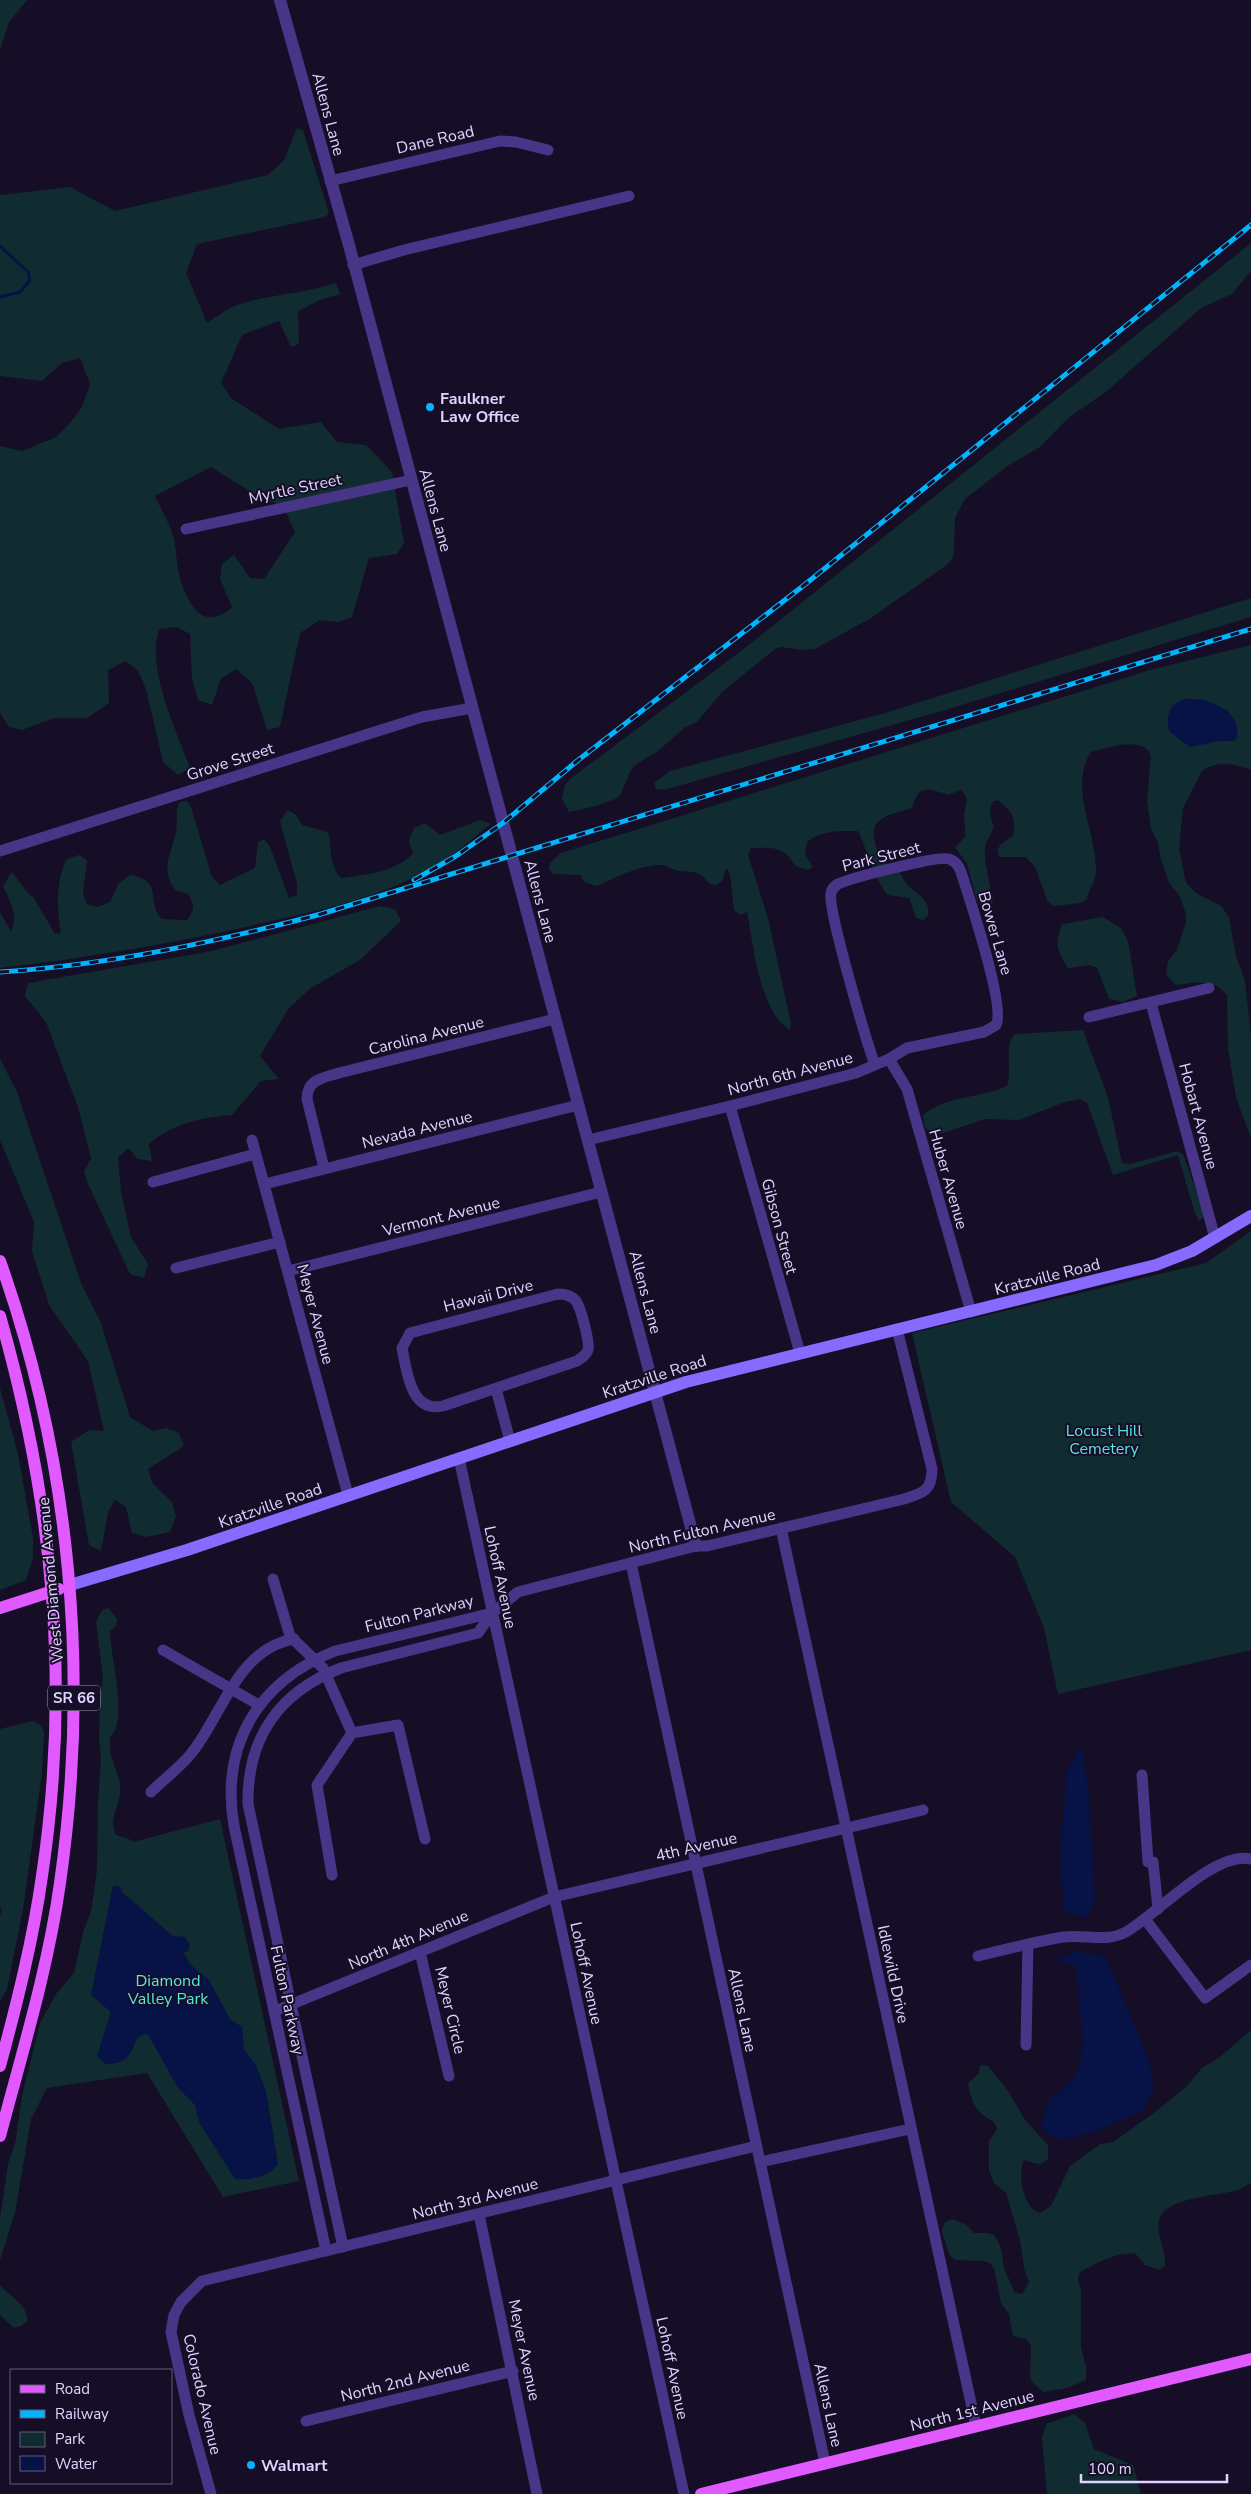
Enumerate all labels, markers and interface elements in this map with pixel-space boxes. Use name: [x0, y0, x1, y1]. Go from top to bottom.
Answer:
street label: Allens Lane: [306, 70, 350, 158]
street label: Dane Road: [394, 120, 476, 160]
place label: Faulkner Law Office: [440, 388, 520, 428]
marker: Faulkner Law Office: [424, 401, 436, 413]
street label: Allens Lane: [413, 466, 457, 554]
street label: Myrtle Street: [247, 468, 344, 510]
street label: Grove Street: [184, 737, 277, 786]
street label: Park Street: [840, 837, 923, 877]
street label: Allens Lane: [518, 857, 562, 945]
street label: Bower Lane: [973, 889, 1017, 978]
street label: Carolina Avenue: [366, 1011, 486, 1061]
street label: North 6th Avenue: [725, 1047, 855, 1101]
street label: Hobart Avenue: [1173, 1061, 1223, 1172]
street label: Nevada Avenue: [360, 1106, 475, 1154]
street label: Huber Avenue: [923, 1127, 973, 1232]
street label: Gibson Street: [756, 1176, 802, 1277]
street label: Vermont Avenue: [379, 1192, 502, 1242]
street label: Allens Lane: [623, 1248, 667, 1336]
street label: Kratzville Road: [992, 1253, 1102, 1301]
street label: Meyer Avenue: [291, 1262, 339, 1367]
street label: Hawaii Drive: [441, 1274, 535, 1318]
street label: Kratzville Road: [599, 1350, 709, 1404]
park label: Locust Hill Cemetery: [1066, 1420, 1143, 1460]
street label: Kratzville Road: [216, 1478, 325, 1534]
street label: West Diamond Avenue: [33, 1496, 69, 1664]
street label: North Fulton Avenue: [627, 1503, 778, 1559]
street label: Lohoff Avenue: [478, 1524, 522, 1631]
street label: Fulton Parkway: [363, 1590, 477, 1638]
road number: SR 66: [48, 1686, 100, 1710]
street label: 4th Avenue: [653, 1827, 739, 1867]
street label: North 4th Avenue: [345, 1905, 472, 1975]
street label: Lohoff Avenue: [564, 1920, 608, 2027]
street label: Idlewild Drive: [872, 1923, 914, 2025]
street label: Fulton Parkway: [265, 1943, 310, 2058]
street label: Meyer Circle: [429, 1964, 471, 2056]
street label: Allens Lane: [722, 1966, 762, 2054]
park label: Diamond Valley Park: [127, 1970, 209, 2010]
street label: North 3rd Avenue: [410, 2173, 540, 2225]
street label: Meyer Avenue: [503, 2298, 545, 2403]
street label: Lohoff Avenue: [650, 2315, 694, 2422]
street label: Colorado Avenue: [177, 2332, 227, 2457]
street label: North 2nd Avenue: [338, 2354, 472, 2408]
street label: Allens Lane: [808, 2361, 848, 2449]
legend: [10, 2369, 172, 2484]
text: Road: [55, 2379, 90, 2399]
street label: North 1st Avenue: [908, 2385, 1037, 2437]
text: Railway: [55, 2404, 109, 2424]
text: Park: [55, 2429, 85, 2449]
scale bar: [1081, 2452, 1227, 2484]
text: Water: [55, 2454, 98, 2474]
place label: Walmart: [261, 2455, 328, 2477]
marker: Walmart: [245, 2459, 257, 2471]
text: 100 m: [1088, 2459, 1132, 2479]

